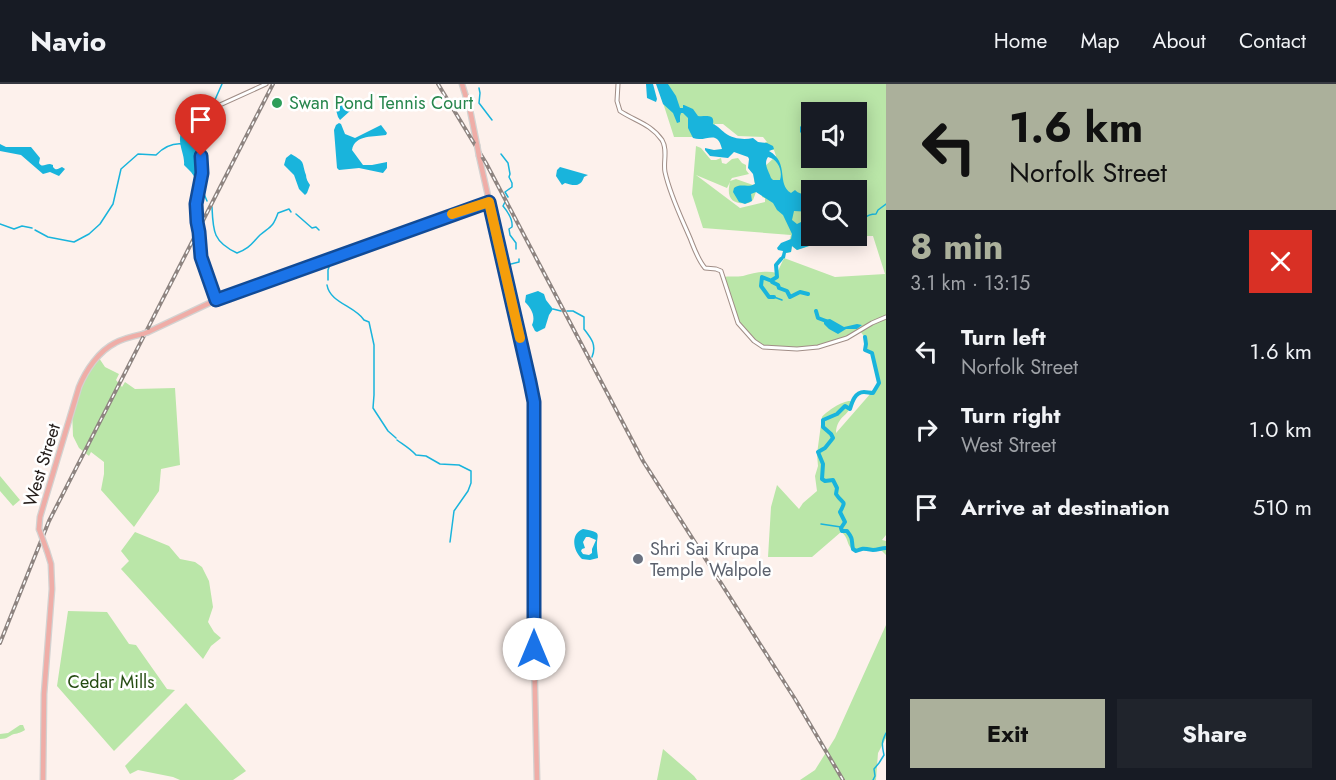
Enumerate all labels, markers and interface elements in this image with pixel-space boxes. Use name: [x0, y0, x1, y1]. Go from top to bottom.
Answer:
text: Navio: [30, 21, 106, 62]
text: Home: [994, 26, 1047, 56]
text: Map: [1080, 26, 1120, 56]
text: About: [1153, 26, 1206, 56]
text: Contact: [1239, 26, 1306, 56]
place label: Swan Pond Tennis Court: [289, 90, 474, 116]
pin: [175, 94, 226, 156]
marker: Swan Pond Tennis Court: [270, 96, 284, 110]
text: 1.6 km: [1009, 97, 1143, 158]
map controls: [801, 102, 867, 246]
button: sound: [801, 102, 867, 168]
icon: arrive: [184, 103, 217, 136]
icon: left: [910, 108, 988, 186]
text: Norfolk Street: [1009, 153, 1167, 192]
button: search: [801, 180, 867, 246]
text: 8 min: [910, 220, 1004, 272]
button: close: [1249, 230, 1312, 293]
text: 3.1 km · 13:15: [910, 269, 1030, 298]
text: Turn left: [961, 321, 1046, 353]
icon: left: [910, 335, 943, 368]
text: 1.6 km: [1249, 335, 1312, 367]
text: Norfolk Street: [961, 353, 1078, 382]
text: Turn right: [961, 399, 1061, 431]
icon: right: [910, 413, 943, 446]
text: 1.0 km: [1249, 413, 1312, 445]
street label: West Street: [17, 420, 67, 510]
text: West Street: [961, 431, 1056, 460]
icon: arrive: [910, 491, 943, 524]
text: Arrive at destination: [961, 491, 1170, 523]
text: 510 m: [1253, 491, 1312, 523]
place label: Shri Sai Krupa Temple Walpole: [650, 536, 771, 583]
marker: Shri Sai Krupa Temple Walpole: [631, 552, 645, 566]
position arrow: [502, 617, 566, 681]
park label: Cedar Mills: [68, 669, 154, 695]
button: Exit: [910, 699, 1105, 768]
button: Share: [1117, 699, 1312, 768]

